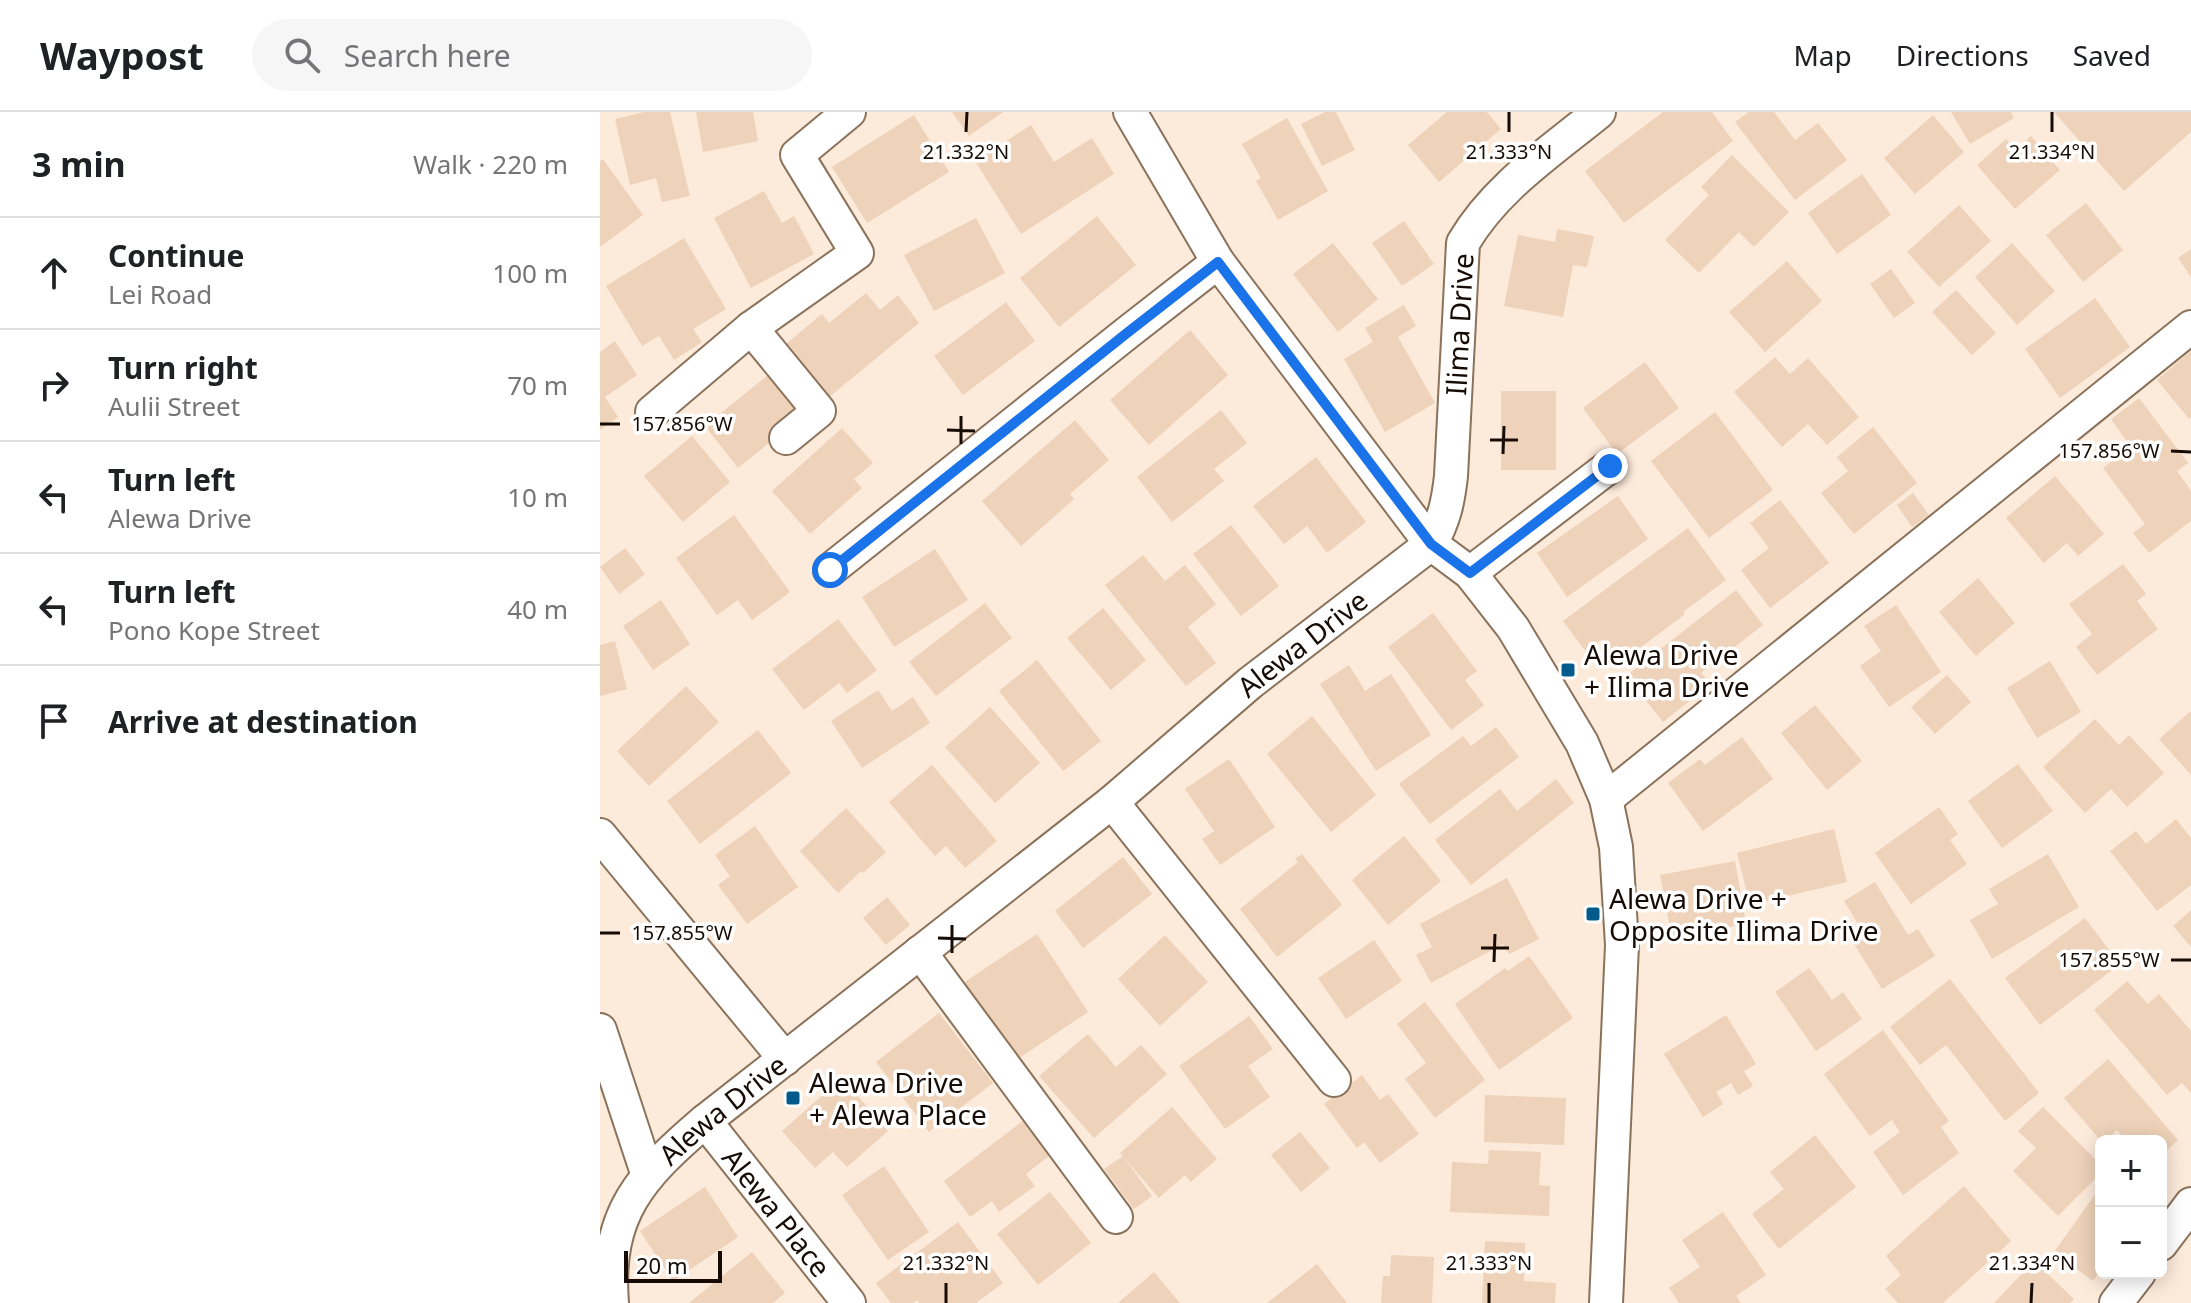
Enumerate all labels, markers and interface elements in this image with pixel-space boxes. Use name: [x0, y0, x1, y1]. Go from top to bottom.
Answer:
search box: [252, 19, 812, 91]
text: Waypost: [40, 29, 204, 81]
icon: search: [280, 33, 324, 77]
text: Search here: [344, 35, 511, 76]
text: Map: [1793, 36, 1852, 74]
text: Directions: [1896, 36, 2029, 74]
text: Saved: [2073, 36, 2151, 74]
text: 21.332°N: [923, 138, 1009, 165]
text: 21.333°N: [1466, 138, 1552, 165]
text: 21.334°N: [2009, 138, 2095, 165]
text: 3 min: [32, 141, 126, 187]
text: Walk · 220 m: [413, 146, 568, 182]
text: Continue: [108, 235, 244, 276]
icon: ahead: [32, 251, 76, 295]
street label: Ilima Drive: [1436, 252, 1481, 396]
text: 100 m: [492, 255, 568, 291]
text: Lei Road: [108, 276, 212, 312]
text: Turn right: [108, 347, 258, 388]
icon: right: [32, 363, 76, 407]
text: 70 m: [507, 367, 568, 403]
text: Aulii Street: [108, 388, 240, 424]
text: 157.856°W: [631, 410, 733, 437]
text: 157.856°W: [2058, 437, 2160, 464]
route end: [1592, 448, 1628, 484]
text: Turn left: [108, 459, 236, 500]
icon: left: [32, 475, 76, 519]
text: 10 m: [507, 479, 568, 515]
text: Alewa Drive: [108, 500, 252, 536]
route start: [812, 552, 848, 588]
text: Turn left: [108, 571, 236, 612]
street label: Alewa Drive: [1229, 581, 1375, 705]
icon: left: [32, 587, 76, 631]
text: 40 m: [507, 591, 568, 627]
text: Pono Kope Street: [108, 612, 320, 648]
place label: Alewa Drive + Ilima Drive: [1584, 635, 1750, 705]
marker: Alewa Drive + Ilima Drive: [1559, 661, 1577, 679]
icon: arrive: [32, 699, 76, 743]
text: Arrive at destination: [108, 701, 418, 742]
place label: Alewa Drive + Opposite Ilima Drive: [1609, 879, 1878, 949]
marker: Alewa Drive + Opposite Ilima Drive: [1584, 905, 1602, 923]
text: 157.855°W: [631, 919, 733, 946]
text: 157.855°W: [2058, 946, 2160, 973]
street label: Alewa Drive: [650, 1045, 794, 1173]
place label: Alewa Drive + Alewa Place: [809, 1063, 987, 1133]
marker: Alewa Drive + Alewa Place: [784, 1089, 802, 1107]
map controls: [2095, 1135, 2167, 1279]
button: +: [2095, 1135, 2167, 1207]
street label: Alewa Place: [714, 1140, 840, 1284]
button: −: [2095, 1207, 2167, 1279]
scale bar: [624, 1247, 722, 1283]
text: 21.332°N: [903, 1249, 989, 1276]
text: 21.333°N: [1446, 1249, 1532, 1276]
text: 21.334°N: [1989, 1249, 2075, 1276]
text: 20 m: [636, 1250, 687, 1280]

